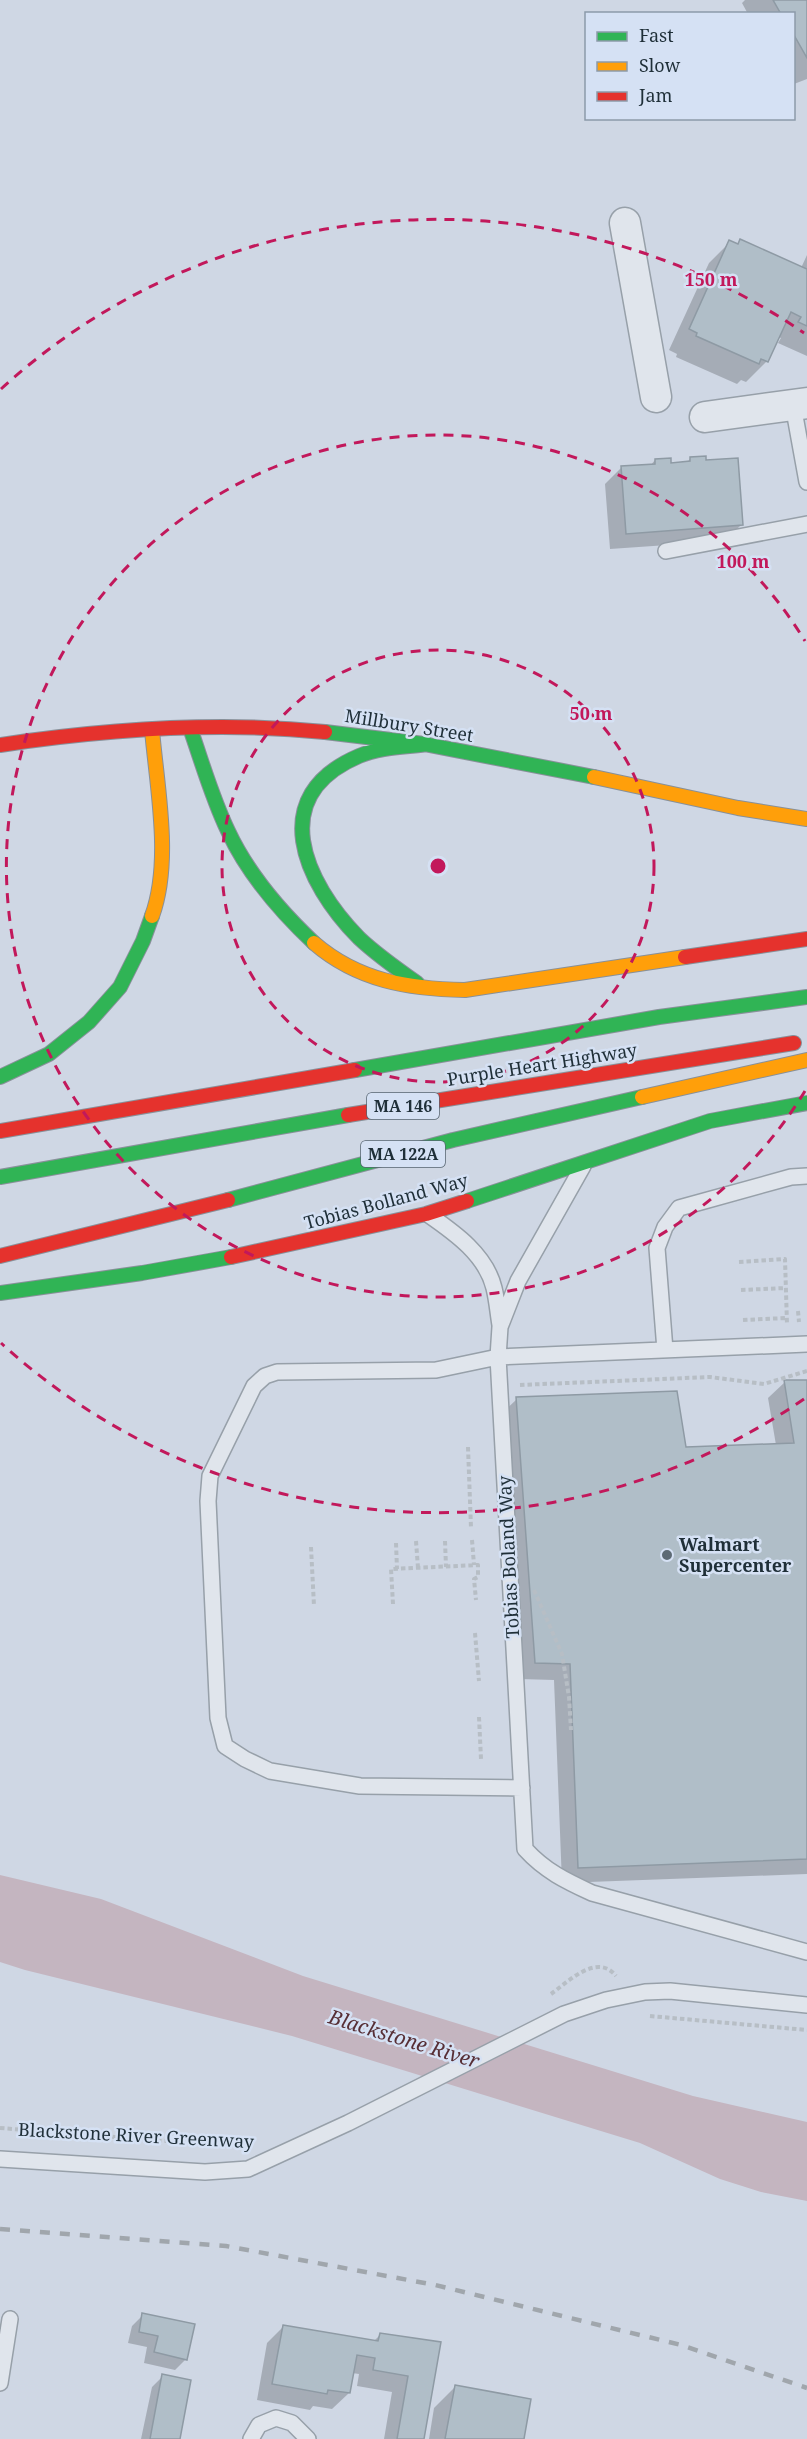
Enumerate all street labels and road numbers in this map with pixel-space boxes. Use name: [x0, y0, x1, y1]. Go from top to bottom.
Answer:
street label: Millbury Street: [343, 703, 475, 747]
street label: Purple Heart Highway: [445, 1037, 639, 1091]
road number: MA 146: [367, 1093, 439, 1119]
road number: MA 122A: [361, 1141, 445, 1167]
street label: Tobias Bolland Way: [301, 1167, 471, 1234]
street label: Tobias Boland Way: [492, 1474, 524, 1639]
street label: Blackstone River Greenway: [18, 2117, 255, 2153]

